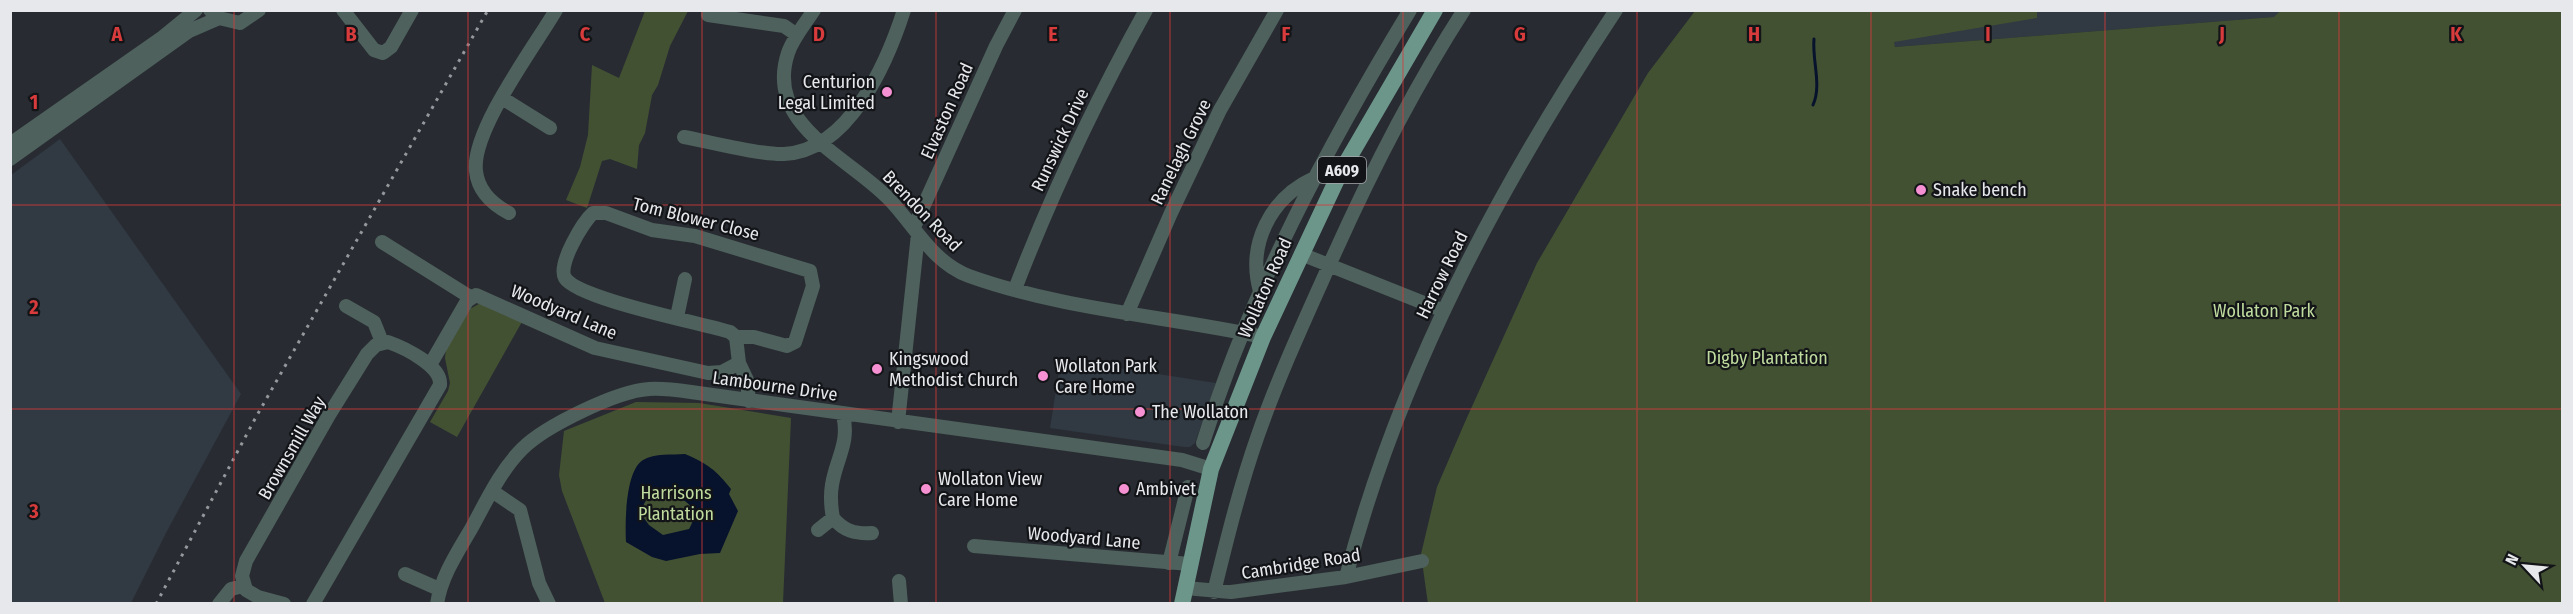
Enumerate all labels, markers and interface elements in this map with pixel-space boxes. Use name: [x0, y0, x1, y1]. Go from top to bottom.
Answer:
text: A: [111, 22, 124, 46]
text: B: [345, 22, 357, 46]
text: C: [580, 22, 591, 46]
text: D: [813, 22, 825, 46]
text: E: [1048, 22, 1058, 46]
text: F: [1282, 22, 1291, 46]
text: G: [1514, 22, 1526, 46]
text: H: [1748, 22, 1760, 46]
text: I: [1985, 22, 1991, 46]
text: J: [2218, 22, 2225, 46]
text: K: [2450, 22, 2462, 46]
street label: Elvaston Road: [916, 59, 978, 163]
place label: Centurion Legal Limited: [778, 71, 875, 114]
marker: Centurion Legal Limited: [880, 85, 894, 99]
street label: Runswick Drive: [1027, 85, 1093, 195]
text: 1: [30, 90, 38, 114]
street label: Ranelagh Grove: [1146, 96, 1216, 208]
road number: A609: [1318, 157, 1366, 183]
street label: Brendon Road: [878, 166, 966, 256]
place label: Snake bench: [1933, 179, 2027, 201]
marker: Snake bench: [1914, 183, 1928, 197]
street label: Tom Blower Close: [630, 193, 762, 245]
street label: Harrow Road: [1411, 228, 1473, 322]
street label: Wollaton Road: [1233, 235, 1297, 341]
street label: Woodyard Lane: [508, 280, 620, 344]
text: 2: [28, 295, 39, 319]
park label: Wollaton Park: [2213, 300, 2315, 322]
park label: Digby Plantation: [1706, 347, 1828, 369]
place label: Kingswood Methodist Church: [889, 348, 1018, 391]
place label: Wollaton Park Care Home: [1055, 355, 1157, 398]
marker: Kingswood Methodist Church: [870, 362, 884, 376]
street label: Lambourne Drive: [711, 366, 839, 406]
marker: Wollaton Park Care Home: [1036, 369, 1050, 383]
street label: Brownsmill Way: [254, 392, 330, 504]
place label: The Wollaton: [1152, 401, 1249, 423]
marker: The Wollaton: [1133, 405, 1147, 419]
place label: Wollaton View Care Home: [938, 468, 1042, 511]
place label: Ambivet: [1136, 478, 1196, 500]
park label: Harrisons Plantation: [638, 482, 714, 525]
marker: Wollaton View Care Home: [919, 482, 933, 496]
marker: Ambivet: [1117, 482, 1131, 496]
text: 3: [28, 499, 39, 523]
street label: Woodyard Lane: [1027, 522, 1141, 554]
north arrow: [2495, 536, 2555, 596]
street label: Cambridge Road: [1240, 544, 1362, 584]
text: N: [2501, 551, 2523, 568]

